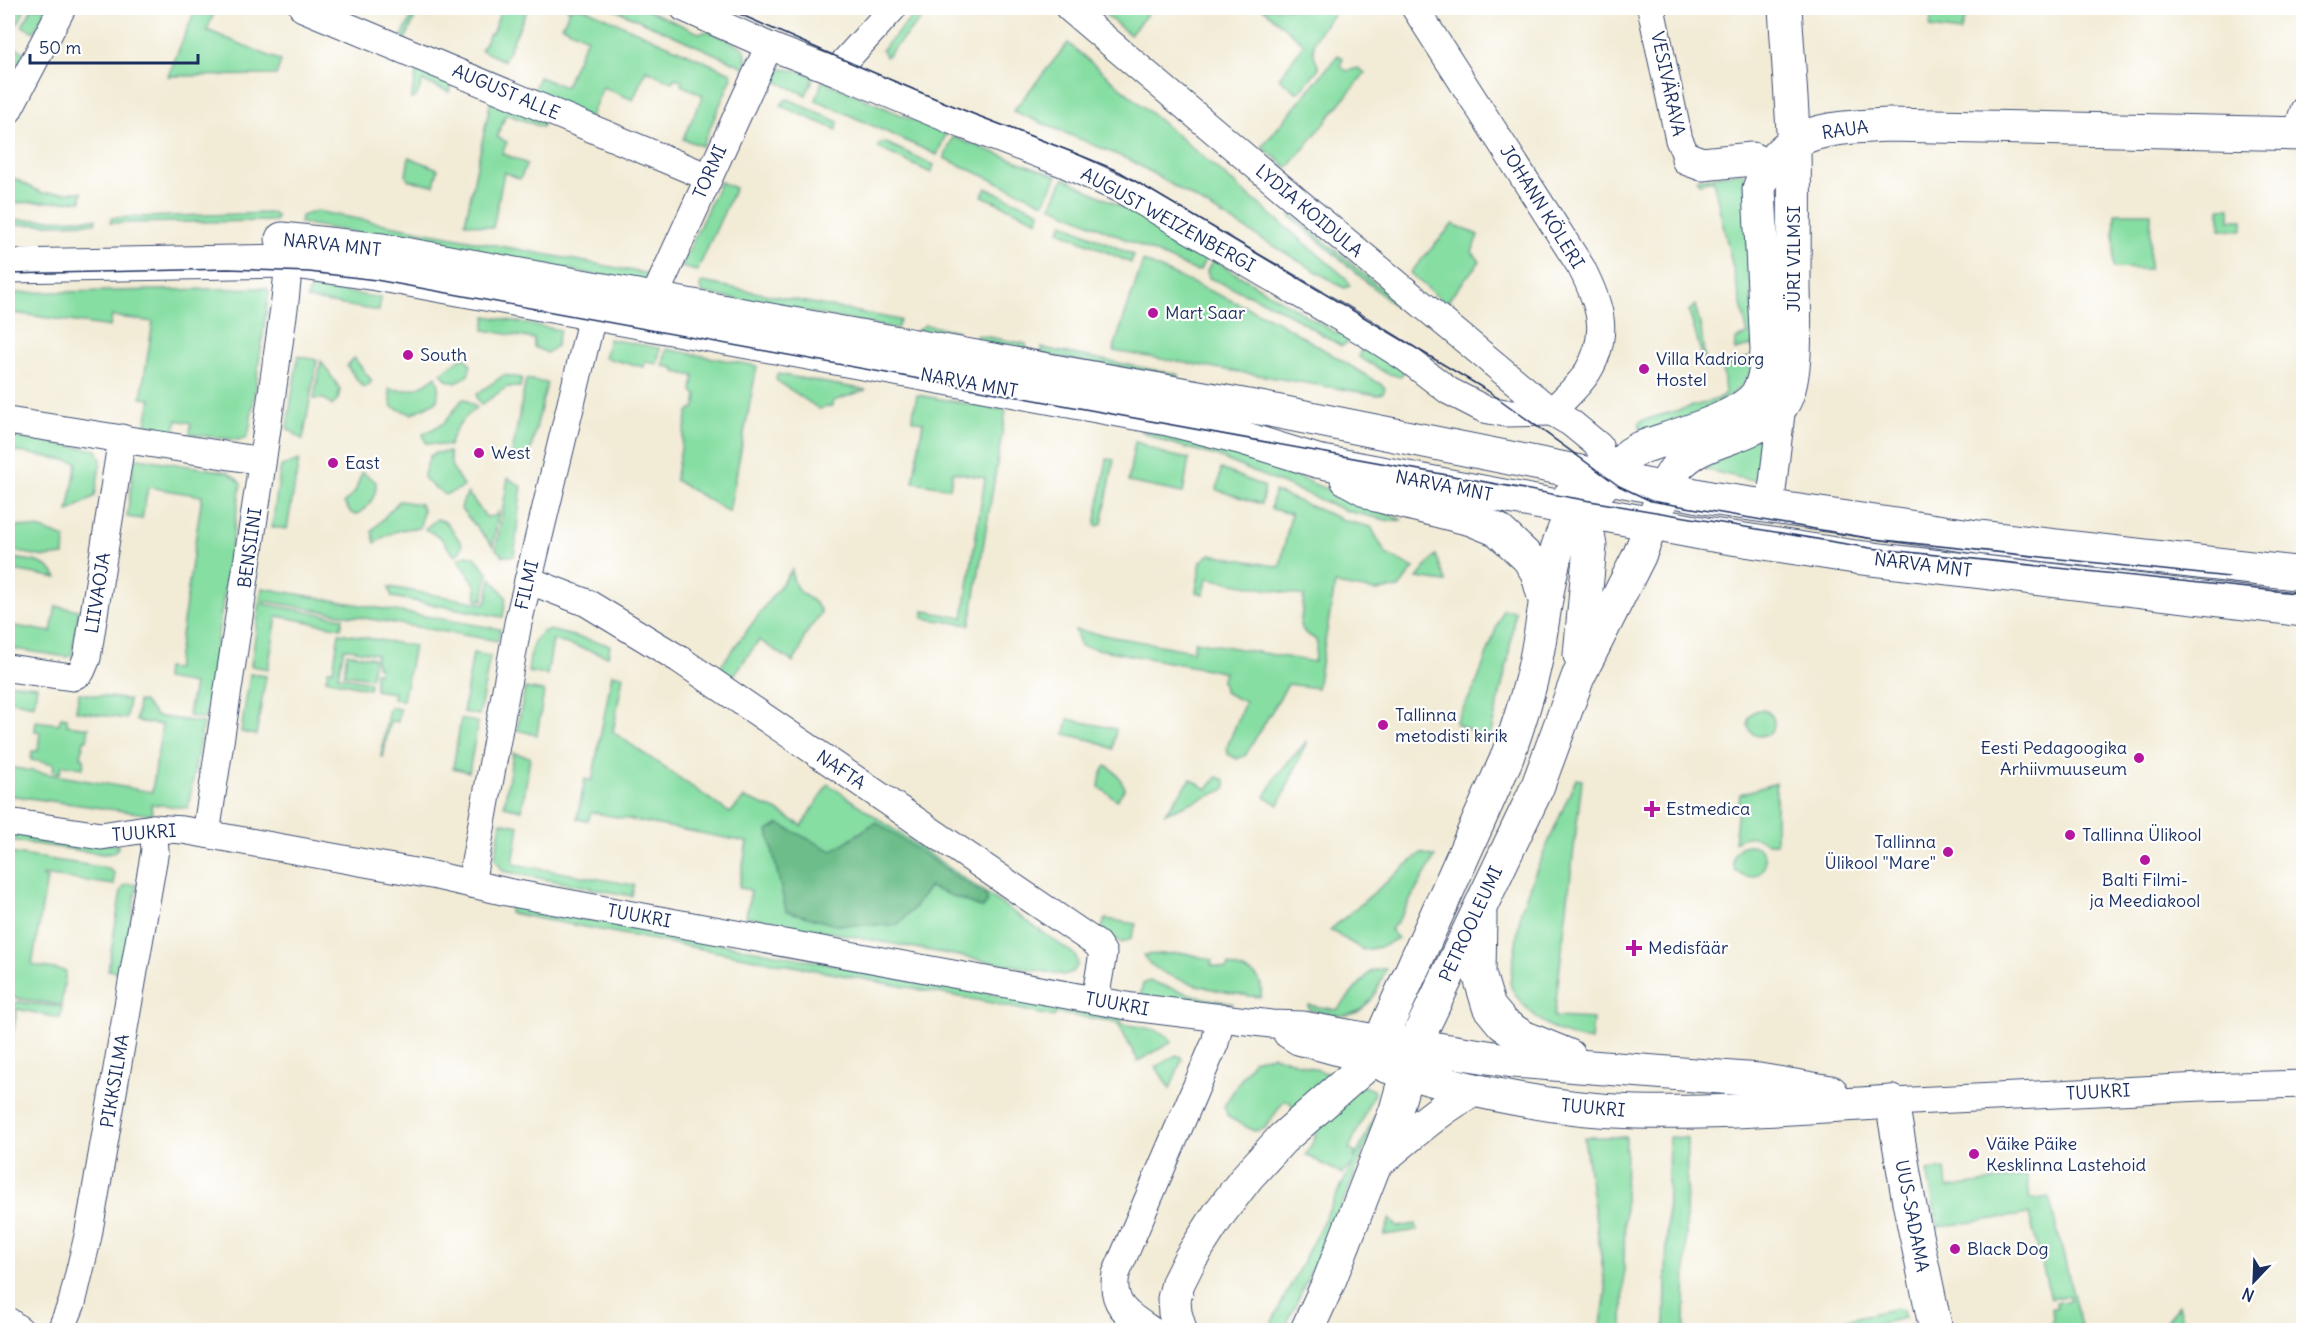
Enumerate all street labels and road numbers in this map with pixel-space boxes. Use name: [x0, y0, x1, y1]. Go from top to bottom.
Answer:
street label: VESIVÄRAVA: [1646, 29, 1691, 138]
street label: AUGUST ALLE: [449, 59, 563, 125]
street label: RAUA: [1820, 115, 1870, 144]
street label: TORMI: [687, 141, 732, 202]
street label: JOHANN KÖLERI: [1495, 141, 1590, 273]
street label: LYDIA KOIDULA: [1251, 159, 1368, 262]
street label: AUGUST WEIZENBERGI: [1077, 162, 1259, 277]
street label: JÜRI VILMSI: [1782, 206, 1805, 312]
street label: NARVA MNT: [282, 228, 382, 261]
street label: NARVA MNT: [919, 363, 1020, 402]
street label: NARVA MNT: [1394, 465, 1495, 506]
street label: BENSIINI: [232, 506, 267, 590]
street label: NARVA MNT: [1873, 547, 1973, 582]
street label: LIIVAOJA: [80, 551, 115, 635]
street label: FILMI: [510, 558, 543, 612]
street label: NAFTA: [812, 745, 870, 794]
street label: TUUKRI: [111, 819, 177, 846]
street label: PETROOLEUMI: [1434, 862, 1507, 985]
street label: TUUKRI: [605, 899, 673, 932]
street label: TUUKRI: [1083, 987, 1151, 1020]
street label: PIKKSILMA: [95, 1032, 134, 1130]
street label: TUUKRI: [2065, 1078, 2131, 1105]
street label: TUUKRI: [1560, 1093, 1626, 1122]
street label: UUS-SADAMA: [1890, 1158, 1935, 1274]

